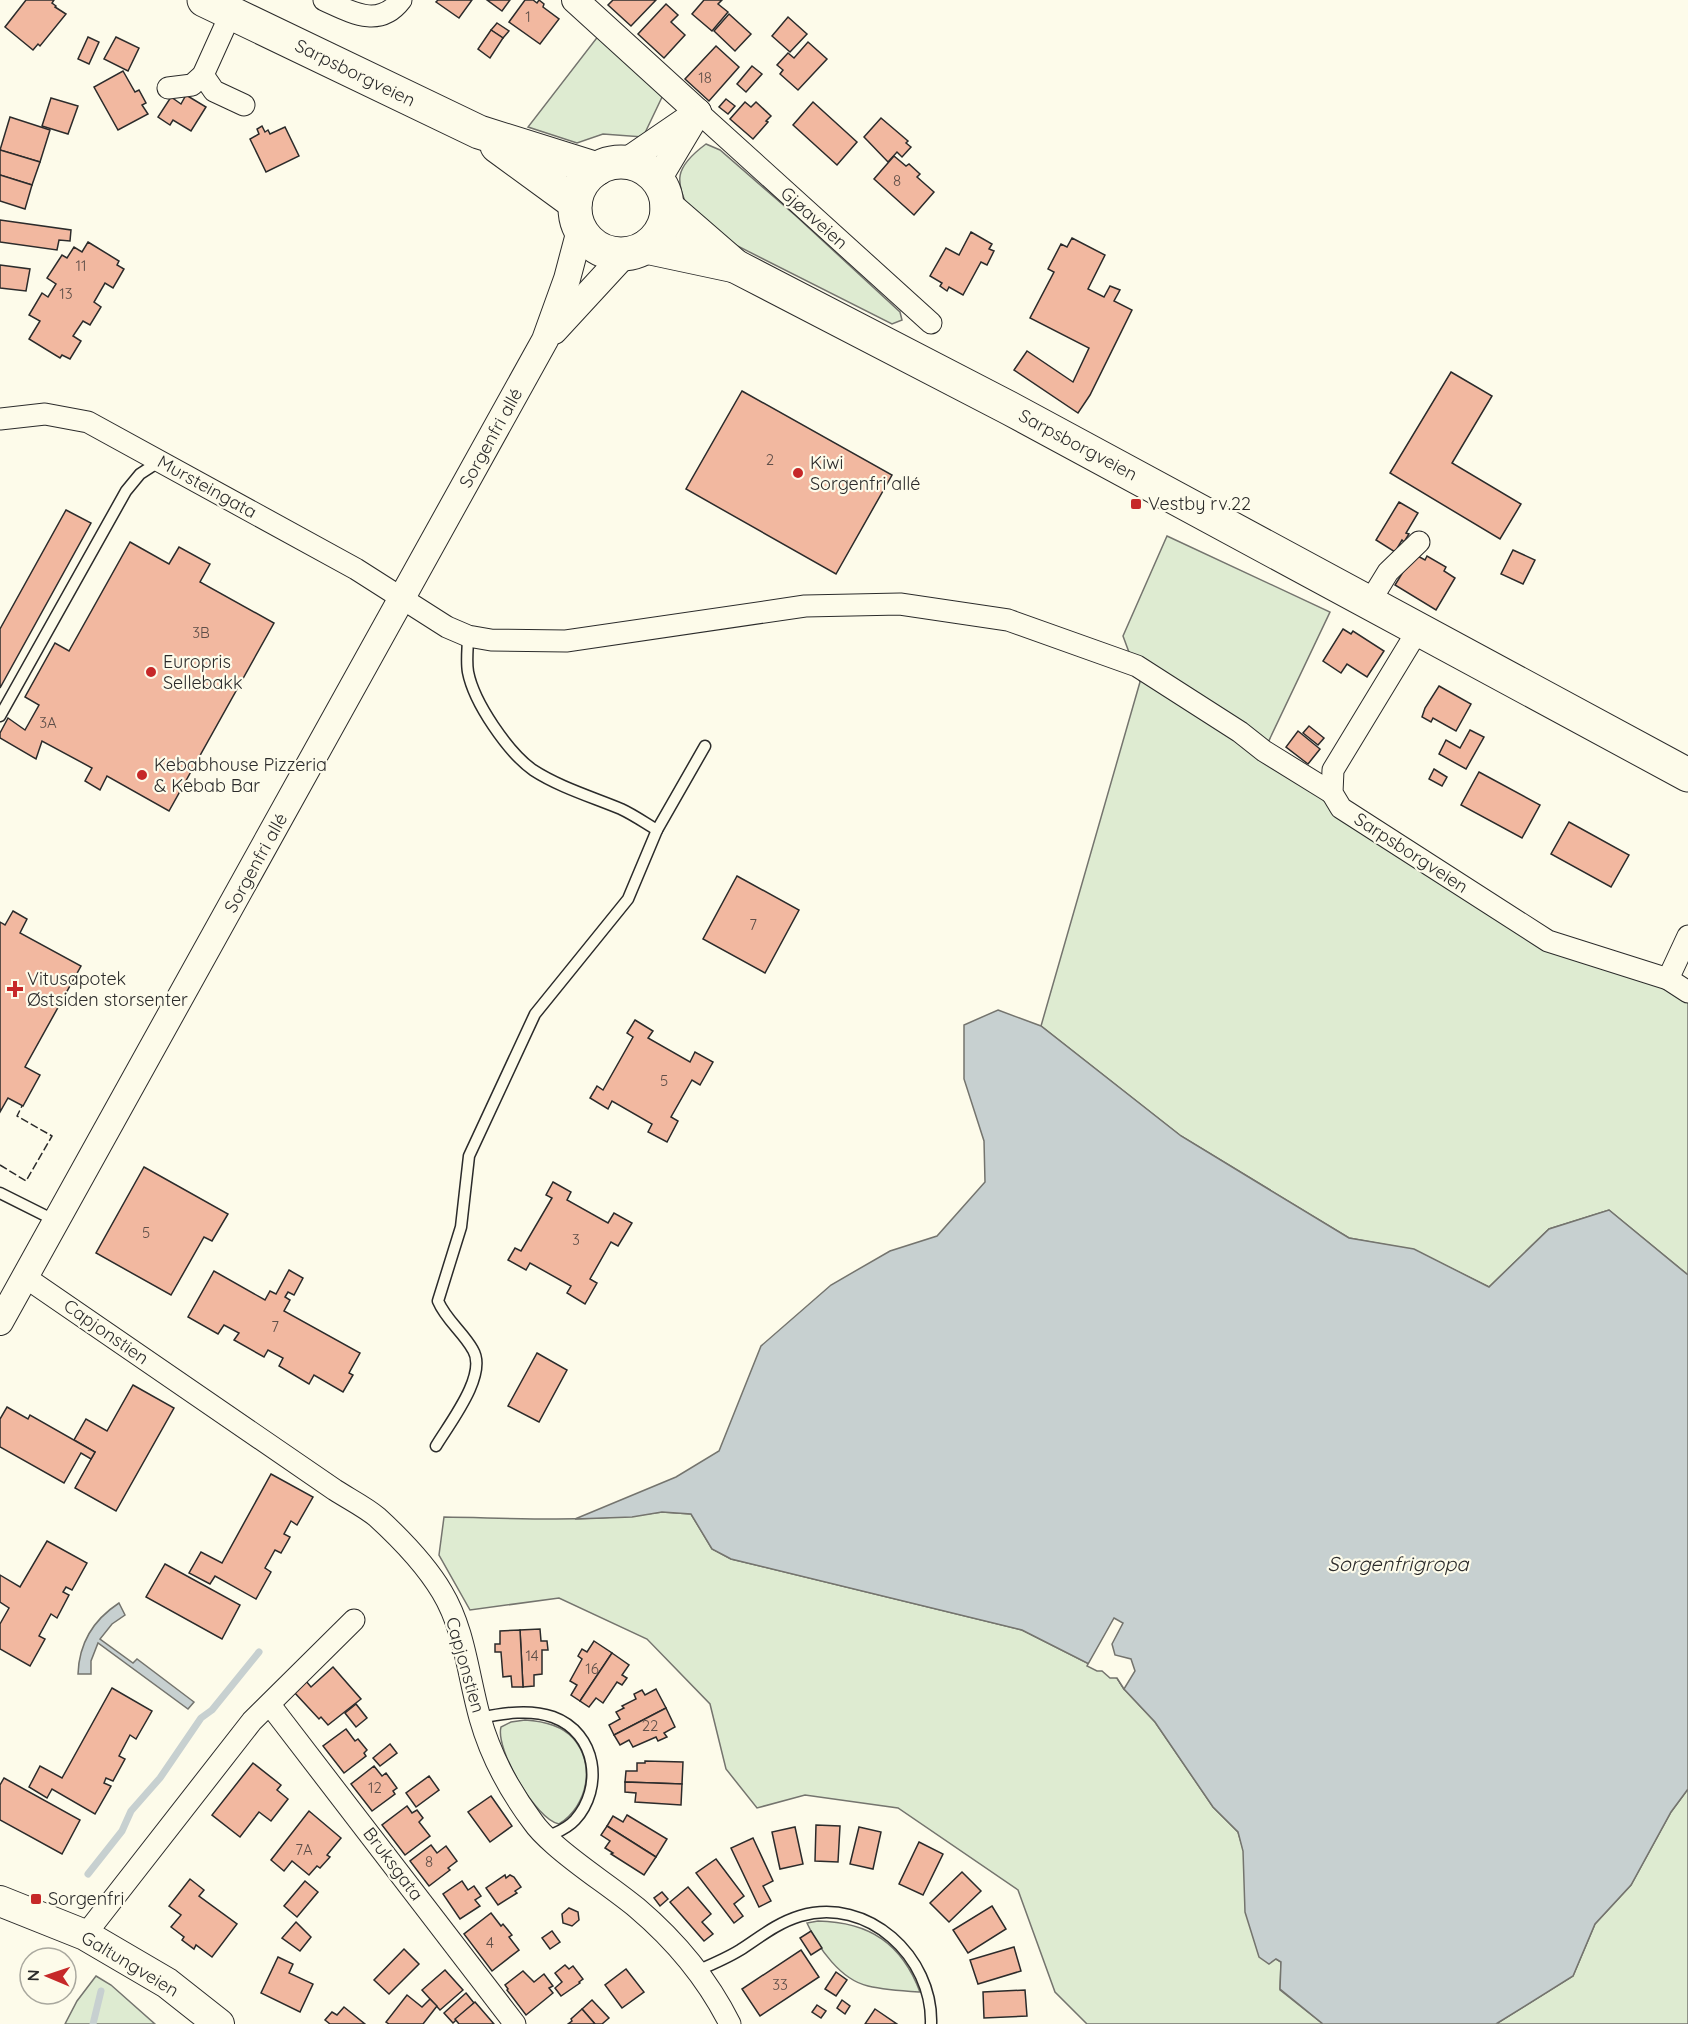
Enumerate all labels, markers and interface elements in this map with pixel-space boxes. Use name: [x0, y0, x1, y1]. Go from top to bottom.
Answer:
house number: 1: [525, 7, 531, 26]
street label: Sarpsborgveien: [291, 33, 419, 112]
house number: 18: [698, 68, 712, 87]
house number: 8: [893, 171, 901, 190]
street label: Gjøaveien: [776, 181, 853, 254]
house number: 11: [75, 256, 87, 275]
house number: 13: [59, 284, 73, 303]
street label: Sorgenfri allé: [454, 384, 527, 492]
street label: Sarpsborgveien: [1015, 404, 1141, 485]
street label: Mursteingata: [154, 450, 261, 523]
house number: 2: [766, 450, 774, 469]
place label: Kiwi Sorgenfri allé: [810, 451, 920, 495]
marker: Kiwi Sorgenfri allé: [791, 466, 805, 480]
place label: Vestby rv.22: [1148, 492, 1251, 515]
marker: Vestby rv.22: [1129, 497, 1143, 511]
house number: 3B: [192, 623, 210, 642]
place label: Europris Sellebakk: [163, 650, 243, 694]
marker: Europris Sellebakk: [144, 665, 158, 679]
house number: 3A: [39, 713, 57, 732]
place label: Kebabhouse Pizzeria & Kebab Bar: [154, 753, 327, 797]
marker: Kebabhouse Pizzeria & Kebab Bar: [135, 768, 149, 782]
street label: Sarpsborgveien: [1350, 807, 1472, 898]
street label: Sorgenfri allé: [219, 809, 292, 917]
house number: 7: [749, 915, 757, 934]
place label: Vitusapotek Østsiden storsenter: [27, 967, 188, 1011]
marker: Vitusapotek Østsiden storsenter: [8, 982, 22, 996]
house number: 5: [660, 1071, 668, 1090]
house number: 5: [142, 1223, 150, 1242]
house number: 3: [572, 1230, 580, 1249]
street label: Capjonstien: [59, 1294, 153, 1369]
house number: 7: [271, 1317, 279, 1336]
water label: Sorgenfrigropa: [1328, 1551, 1470, 1576]
street label: Capjonstien: [441, 1614, 490, 1715]
house number: 14: [525, 1646, 539, 1665]
house number: 16: [585, 1659, 599, 1678]
house number: 22: [642, 1716, 658, 1735]
house number: 12: [368, 1778, 382, 1797]
street label: Bruksgata: [358, 1822, 428, 1905]
house number: 7A: [295, 1840, 313, 1859]
house number: 8: [425, 1852, 433, 1871]
place label: Sorgenfri: [48, 1887, 124, 1910]
marker: Sorgenfri: [29, 1892, 43, 1906]
street label: Galtungveien: [77, 1925, 183, 2002]
house number: 4: [486, 1933, 494, 1952]
north arrow: [18, 1946, 78, 2006]
text: N: [23, 1969, 43, 1982]
house number: 33: [772, 1975, 788, 1994]

